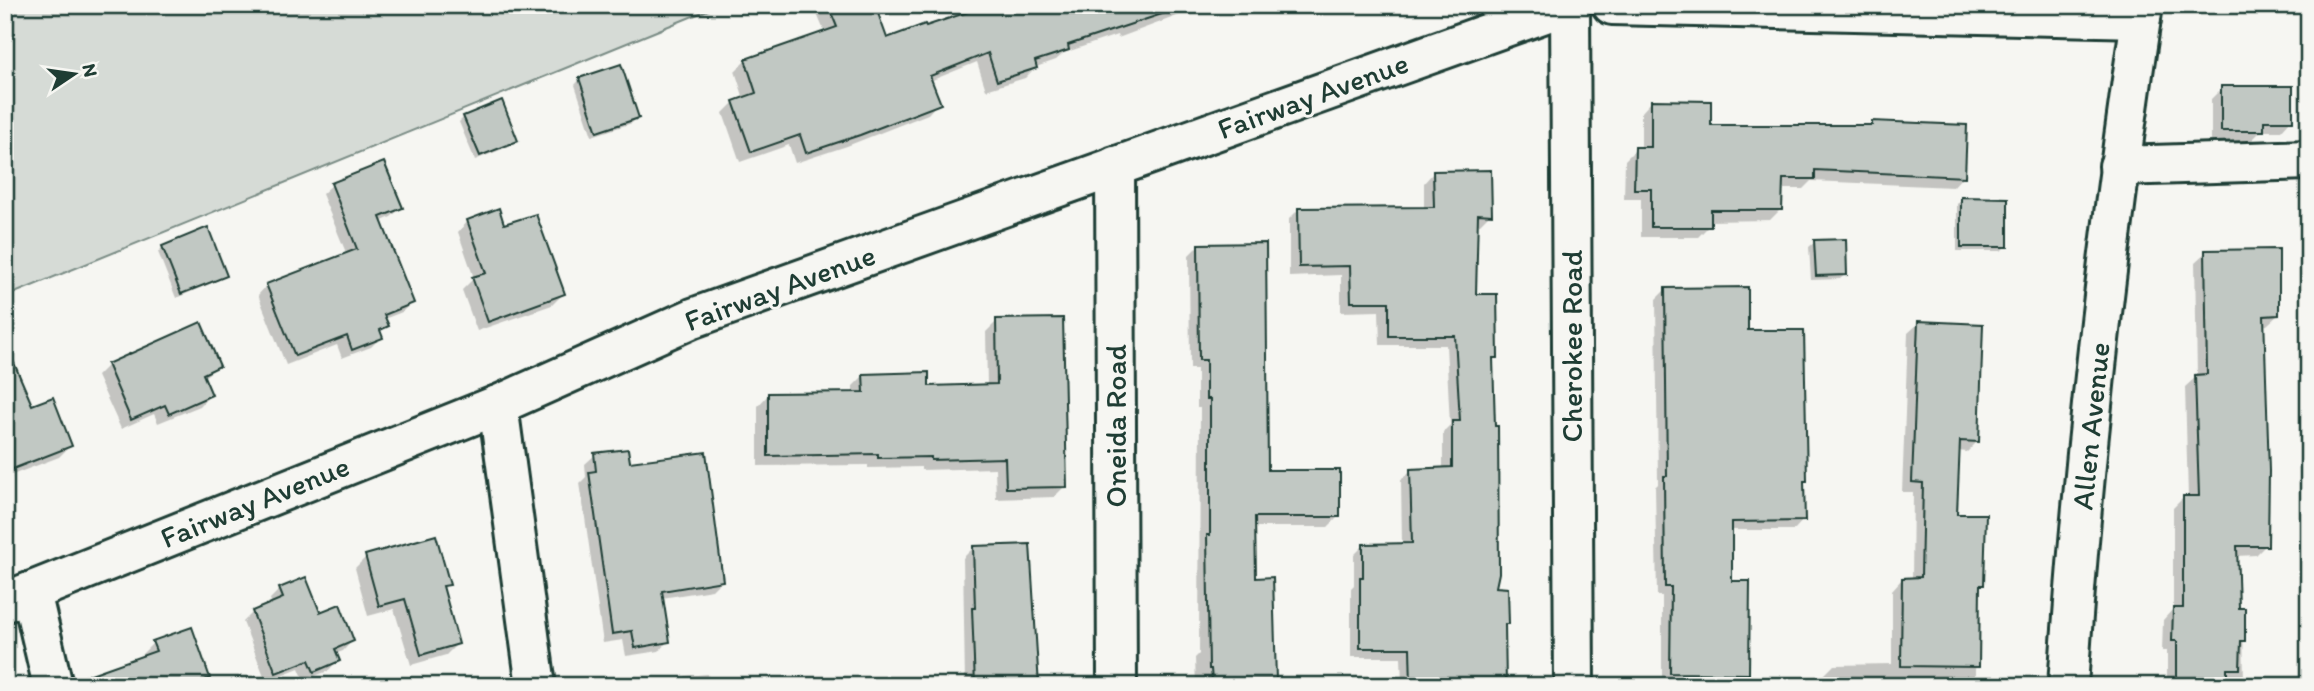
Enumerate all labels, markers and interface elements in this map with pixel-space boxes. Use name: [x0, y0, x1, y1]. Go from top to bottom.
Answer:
north arrow: [38, 38, 108, 108]
street label: Fairway Avenue: [1212, 44, 1413, 147]
text: N: [77, 61, 103, 79]
street label: Fairway Avenue: [679, 236, 880, 339]
street label: Cherokee Road: [1553, 249, 1590, 442]
street label: Allen Avenue: [2063, 340, 2118, 512]
street label: Oneida Road: [1097, 344, 1134, 508]
street label: Fairway Avenue: [155, 447, 355, 556]

